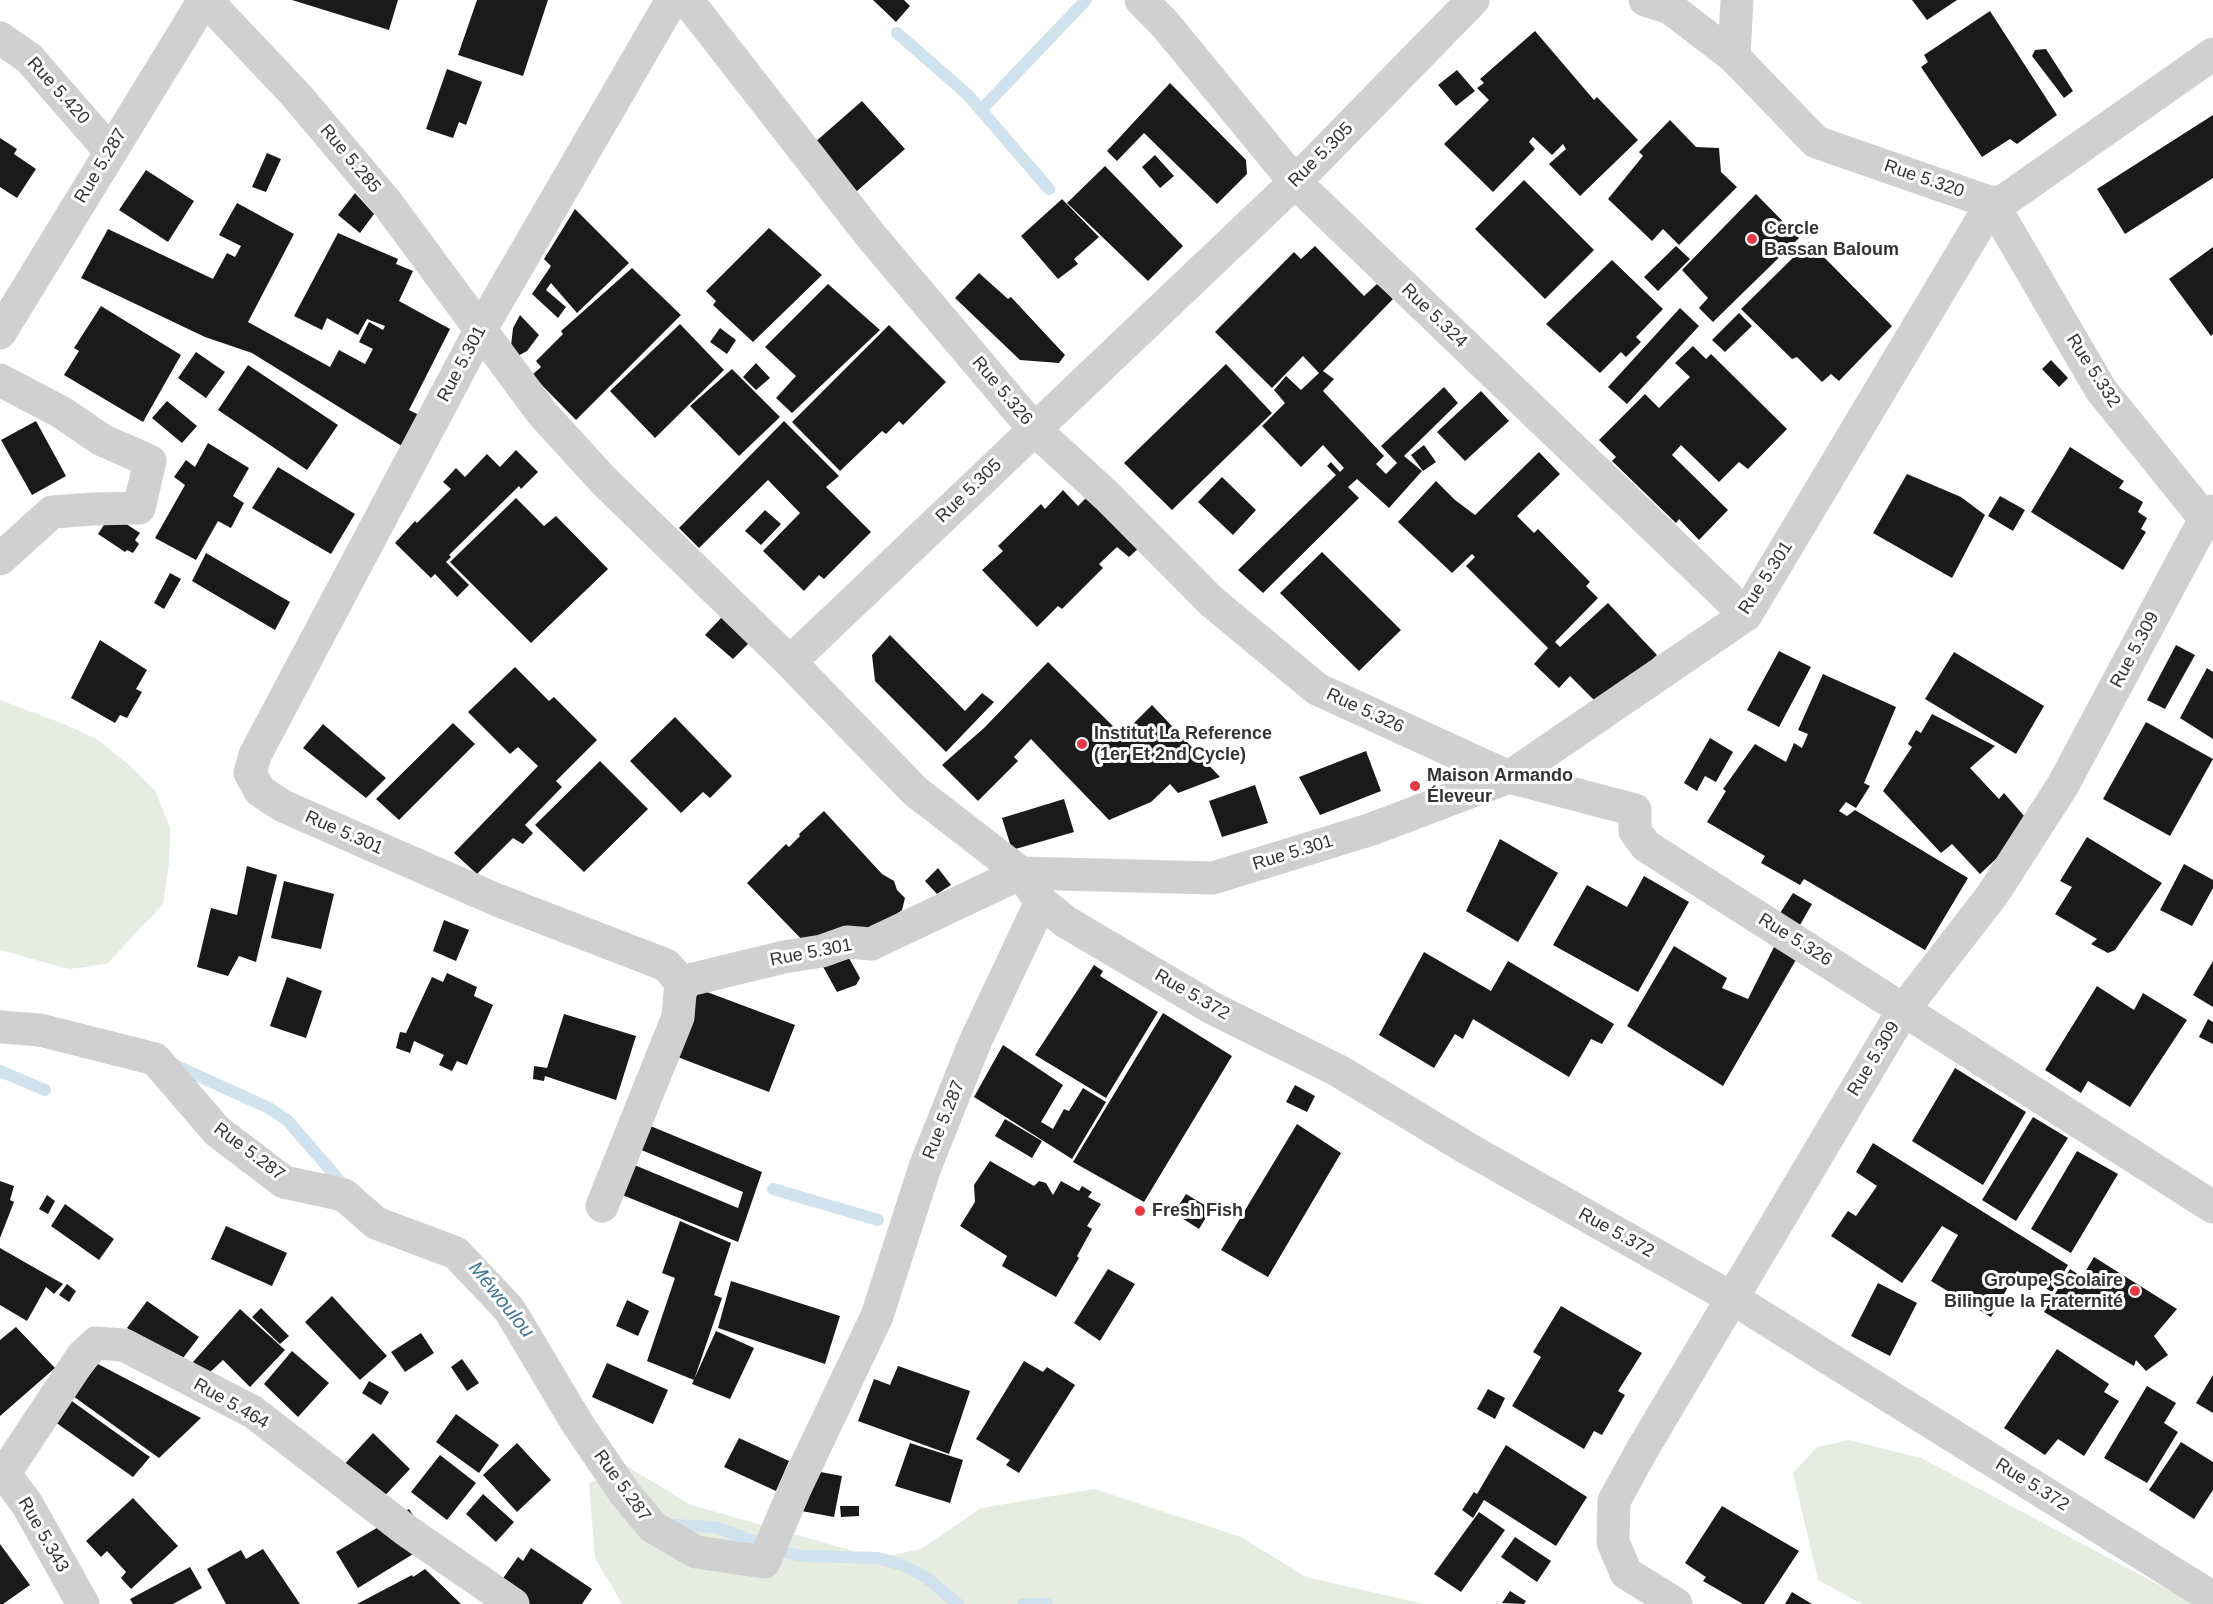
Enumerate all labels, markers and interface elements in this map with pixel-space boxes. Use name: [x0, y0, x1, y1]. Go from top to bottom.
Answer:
street label: Rue 5.420: [22, 53, 94, 129]
street label: Rue 5.305: [1284, 118, 1358, 192]
street label: Rue 5.285: [315, 120, 385, 198]
street label: Rue 5.287: [70, 125, 132, 207]
street label: Rue 5.320: [1881, 155, 1967, 203]
place label: Cercle Bassan Baloum: [1764, 218, 1899, 260]
marker: Cercle Bassan Baloum: [1745, 232, 1759, 246]
street label: Rue 5.324: [1397, 279, 1471, 353]
street label: Rue 5.301: [433, 322, 491, 406]
street label: Rue 5.332: [2061, 330, 2125, 412]
street label: Rue 5.326: [967, 352, 1037, 430]
street label: Rue 5.305: [932, 454, 1006, 528]
street label: Rue 5.301: [1734, 537, 1798, 619]
street label: Rue 5.309: [2106, 608, 2164, 692]
street label: Rue 5.326: [1323, 684, 1407, 738]
place label: Institut La Reference (1er Et 2nd Cycle): [1094, 723, 1272, 766]
marker: Institut La Reference (1er Et 2nd Cycle): [1075, 737, 1089, 751]
place label: Maison Armando Éleveur: [1427, 765, 1573, 808]
marker: Maison Armando Éleveur: [1408, 779, 1422, 793]
street label: Rue 5.301: [302, 806, 386, 860]
street label: Rue 5.301: [1250, 831, 1336, 875]
street label: Rue 5.326: [1754, 909, 1836, 971]
street label: Rue 5.301: [768, 934, 854, 972]
street label: Rue 5.372: [1151, 965, 1233, 1025]
street label: Rue 5.309: [1843, 1018, 1905, 1100]
street label: Rue 5.287: [918, 1077, 970, 1163]
street label: Rue 5.287: [209, 1118, 289, 1186]
place label: Fresh Fish: [1152, 1200, 1243, 1222]
street label: Rue 5.372: [1574, 1203, 1658, 1263]
marker: Fresh Fish: [1133, 1204, 1147, 1218]
water label: Méwoulou: [463, 1257, 539, 1343]
place label: Groupe Scolaire Bilingue la Fraternité: [1944, 1270, 2123, 1312]
marker: Groupe Scolaire Bilingue la Fraternité: [2128, 1284, 2142, 1298]
street label: Rue 5.464: [190, 1374, 272, 1434]
street label: Rue 5.287: [589, 1446, 655, 1526]
street label: Rue 5.372: [1991, 1454, 2073, 1516]
street label: Rue 5.343: [13, 1494, 73, 1576]

